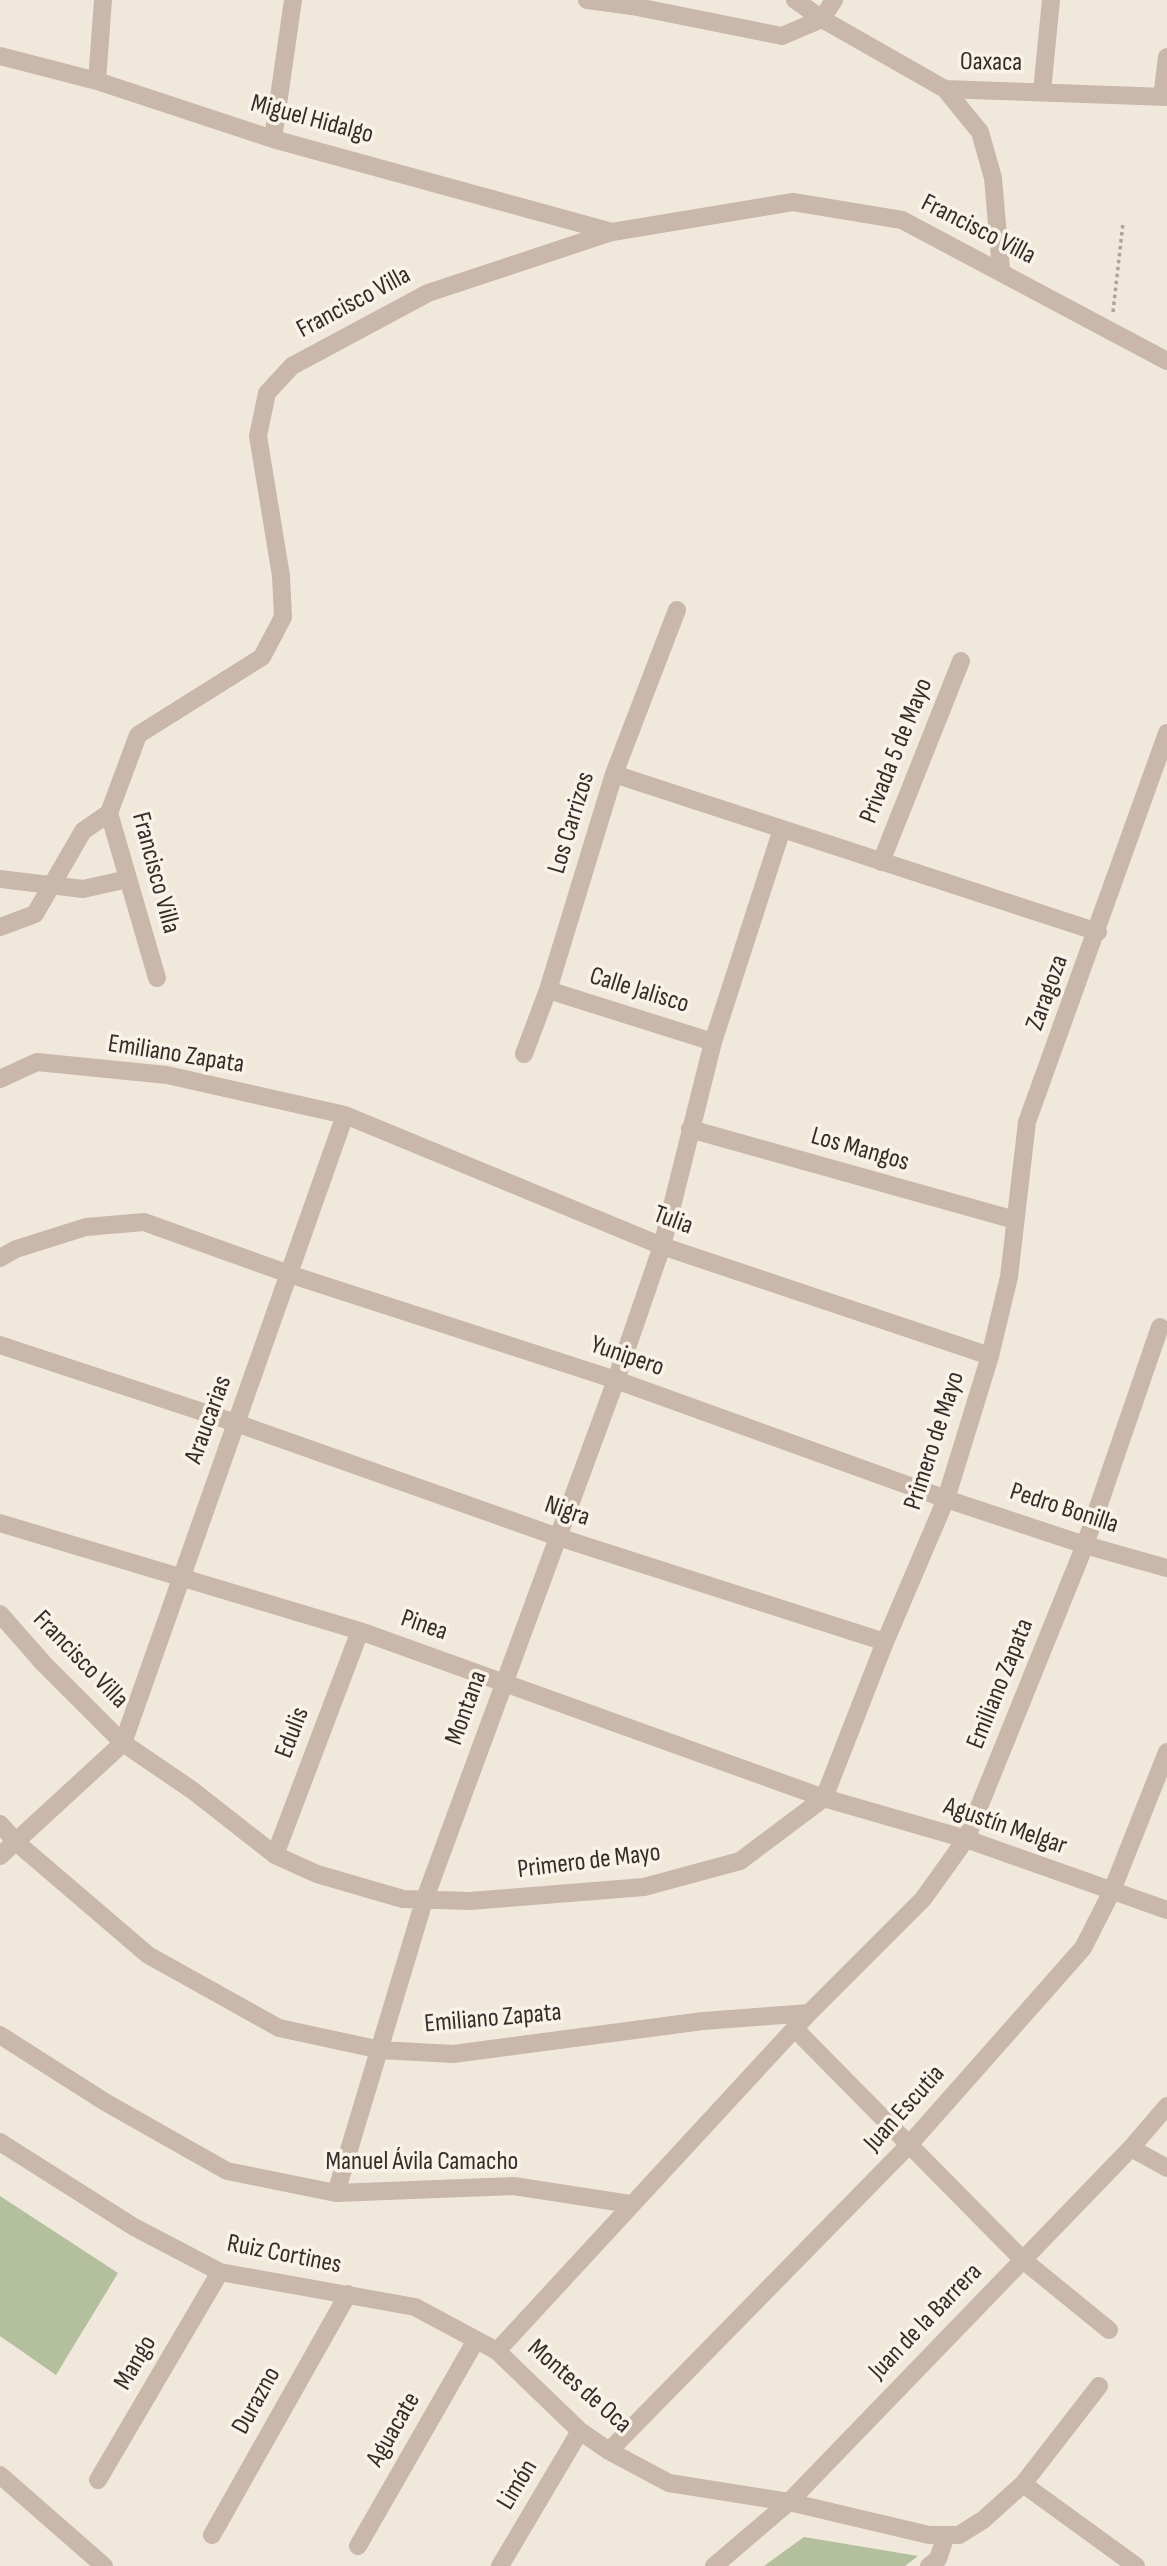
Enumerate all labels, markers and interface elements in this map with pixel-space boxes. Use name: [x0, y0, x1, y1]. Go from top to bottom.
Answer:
street label: Oaxaca: [960, 47, 1022, 79]
street label: Miguel Hidalgo: [247, 89, 377, 151]
street label: Francisco Villa: [916, 188, 1040, 272]
street label: Francisco Villa: [292, 260, 416, 346]
street label: Privada 5 de Mayo: [854, 674, 940, 828]
street label: Los Carrizos: [542, 768, 602, 878]
street label: Francisco Villa: [124, 809, 186, 937]
street label: Zaragoza: [1020, 951, 1076, 1035]
street label: Calle Jalisco: [585, 961, 693, 1021]
street label: Emiliano Zapata: [106, 1029, 246, 1081]
street label: Los Mangos: [807, 1121, 913, 1179]
street label: Tulia: [649, 1200, 697, 1242]
street label: Yunipero: [586, 1330, 668, 1384]
street label: Primero de Mayo: [898, 1368, 972, 1514]
street label: Araucarias: [179, 1372, 239, 1468]
street label: Pedro Bonilla: [1006, 1477, 1122, 1541]
street label: Nigra: [540, 1490, 594, 1534]
street label: Pinea: [397, 1604, 451, 1648]
street label: Francisco Villa: [26, 1605, 134, 1715]
street label: Emiliano Zapata: [961, 1614, 1041, 1754]
street label: Montana: [439, 1667, 495, 1749]
street label: Edulis: [269, 1703, 317, 1763]
street label: Agustín Melgar: [939, 1791, 1071, 1863]
street label: Primero de Mayo: [516, 1838, 662, 1886]
street label: Emiliano Zapata: [423, 1997, 563, 2041]
street label: Juan Escutia: [858, 2059, 952, 2159]
street label: Manuel Ávila Camacho: [326, 2146, 518, 2178]
street label: Ruiz Cortines: [224, 2229, 344, 2281]
street label: Juan de la Barrera: [863, 2257, 989, 2387]
street label: Mango: [108, 2330, 164, 2396]
street label: Montes de Oca: [521, 2333, 637, 2441]
street label: Durazno: [226, 2362, 288, 2440]
street label: Aguacate: [360, 2387, 428, 2473]
street label: Limón: [491, 2454, 545, 2516]

